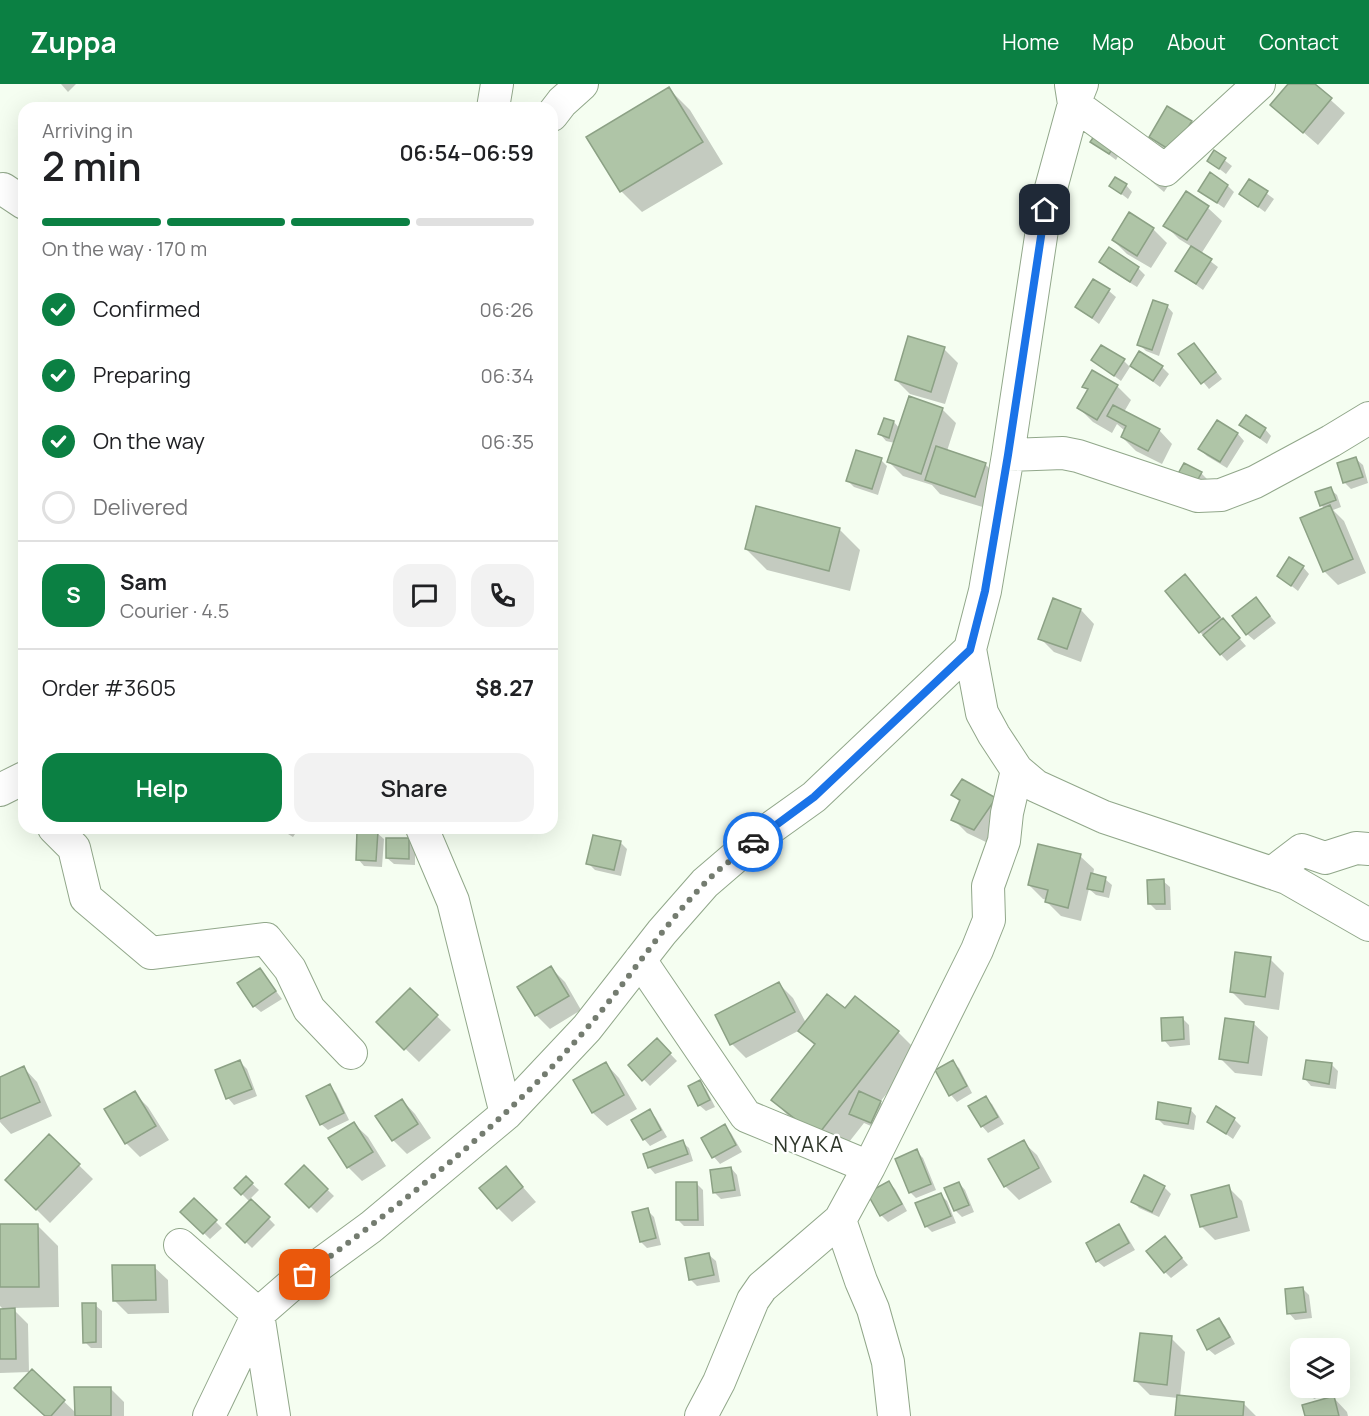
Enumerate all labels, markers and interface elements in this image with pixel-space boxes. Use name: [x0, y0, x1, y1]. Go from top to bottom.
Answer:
text: Zuppa: [30, 23, 117, 61]
text: Home: [1002, 28, 1059, 56]
text: Map: [1092, 28, 1134, 56]
text: About: [1167, 28, 1226, 56]
text: Contact: [1259, 28, 1339, 56]
text: Arriving in: [42, 117, 133, 144]
text: 06:54–06:59: [399, 138, 534, 168]
text: 2 min: [42, 139, 141, 193]
pin: [1019, 184, 1070, 235]
icon: home: [1028, 193, 1061, 226]
text: On the way · 170 m: [42, 235, 207, 262]
icon: check: [42, 293, 75, 326]
text: Confirmed: [93, 294, 201, 324]
text: 06:26: [480, 296, 534, 323]
icon: check: [42, 359, 75, 392]
text: Preparing: [93, 360, 191, 390]
text: 06:34: [481, 362, 534, 389]
icon: check: [42, 425, 75, 458]
text: On the way: [93, 426, 205, 456]
text: 06:35: [481, 428, 534, 455]
text: Delivered: [93, 492, 188, 522]
button: chat: [393, 564, 456, 627]
button: phone: [471, 564, 534, 627]
text: Sam: [120, 567, 167, 597]
text: S: [66, 580, 81, 610]
text: Courier · 4.5: [120, 597, 229, 624]
text: Order #3605: [42, 673, 176, 703]
text: $8.27: [475, 673, 534, 703]
button: Help: [42, 753, 282, 822]
button: Share: [294, 753, 534, 822]
courier: [723, 812, 783, 872]
icon: car: [737, 826, 770, 859]
district label: NYAKA: [773, 1130, 845, 1158]
pin: [279, 1249, 330, 1300]
icon: bag: [288, 1258, 321, 1291]
map controls: [1290, 1338, 1350, 1398]
button: layers: [1290, 1338, 1350, 1398]

